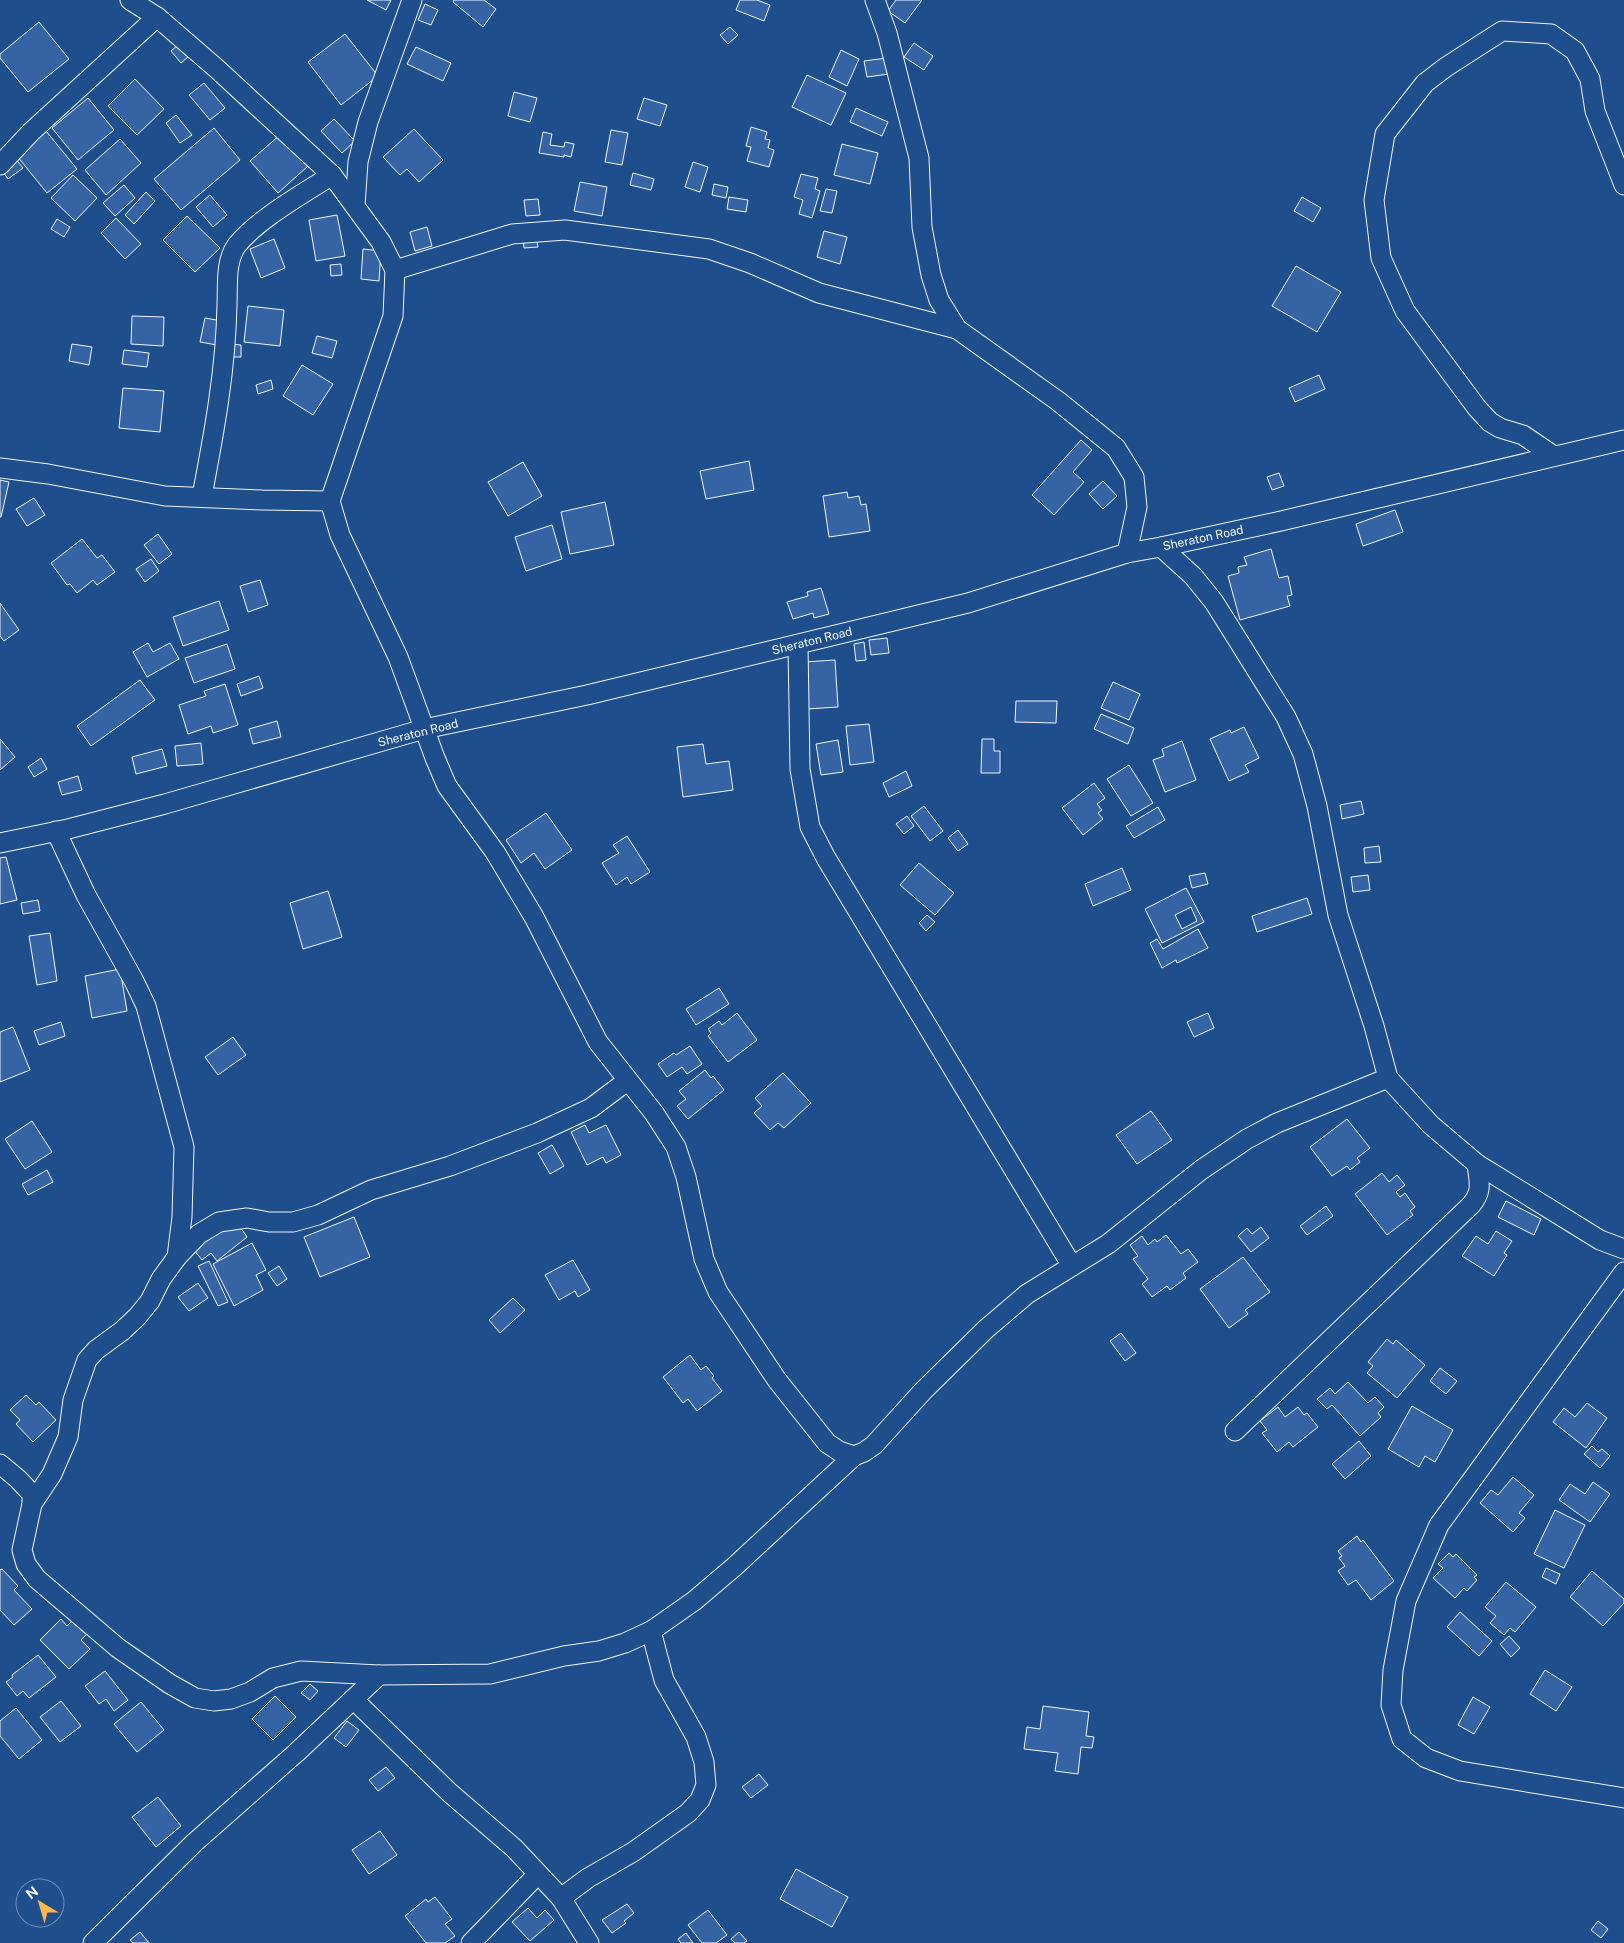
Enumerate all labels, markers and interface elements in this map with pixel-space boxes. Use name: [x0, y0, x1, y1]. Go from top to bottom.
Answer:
street label: Sheraton Road: [1161, 523, 1245, 553]
street label: Sheraton Road: [770, 624, 854, 658]
street label: Sheraton Road: [376, 716, 460, 750]
north arrow: [15, 1878, 65, 1928]
text: N: [23, 1883, 41, 1902]

